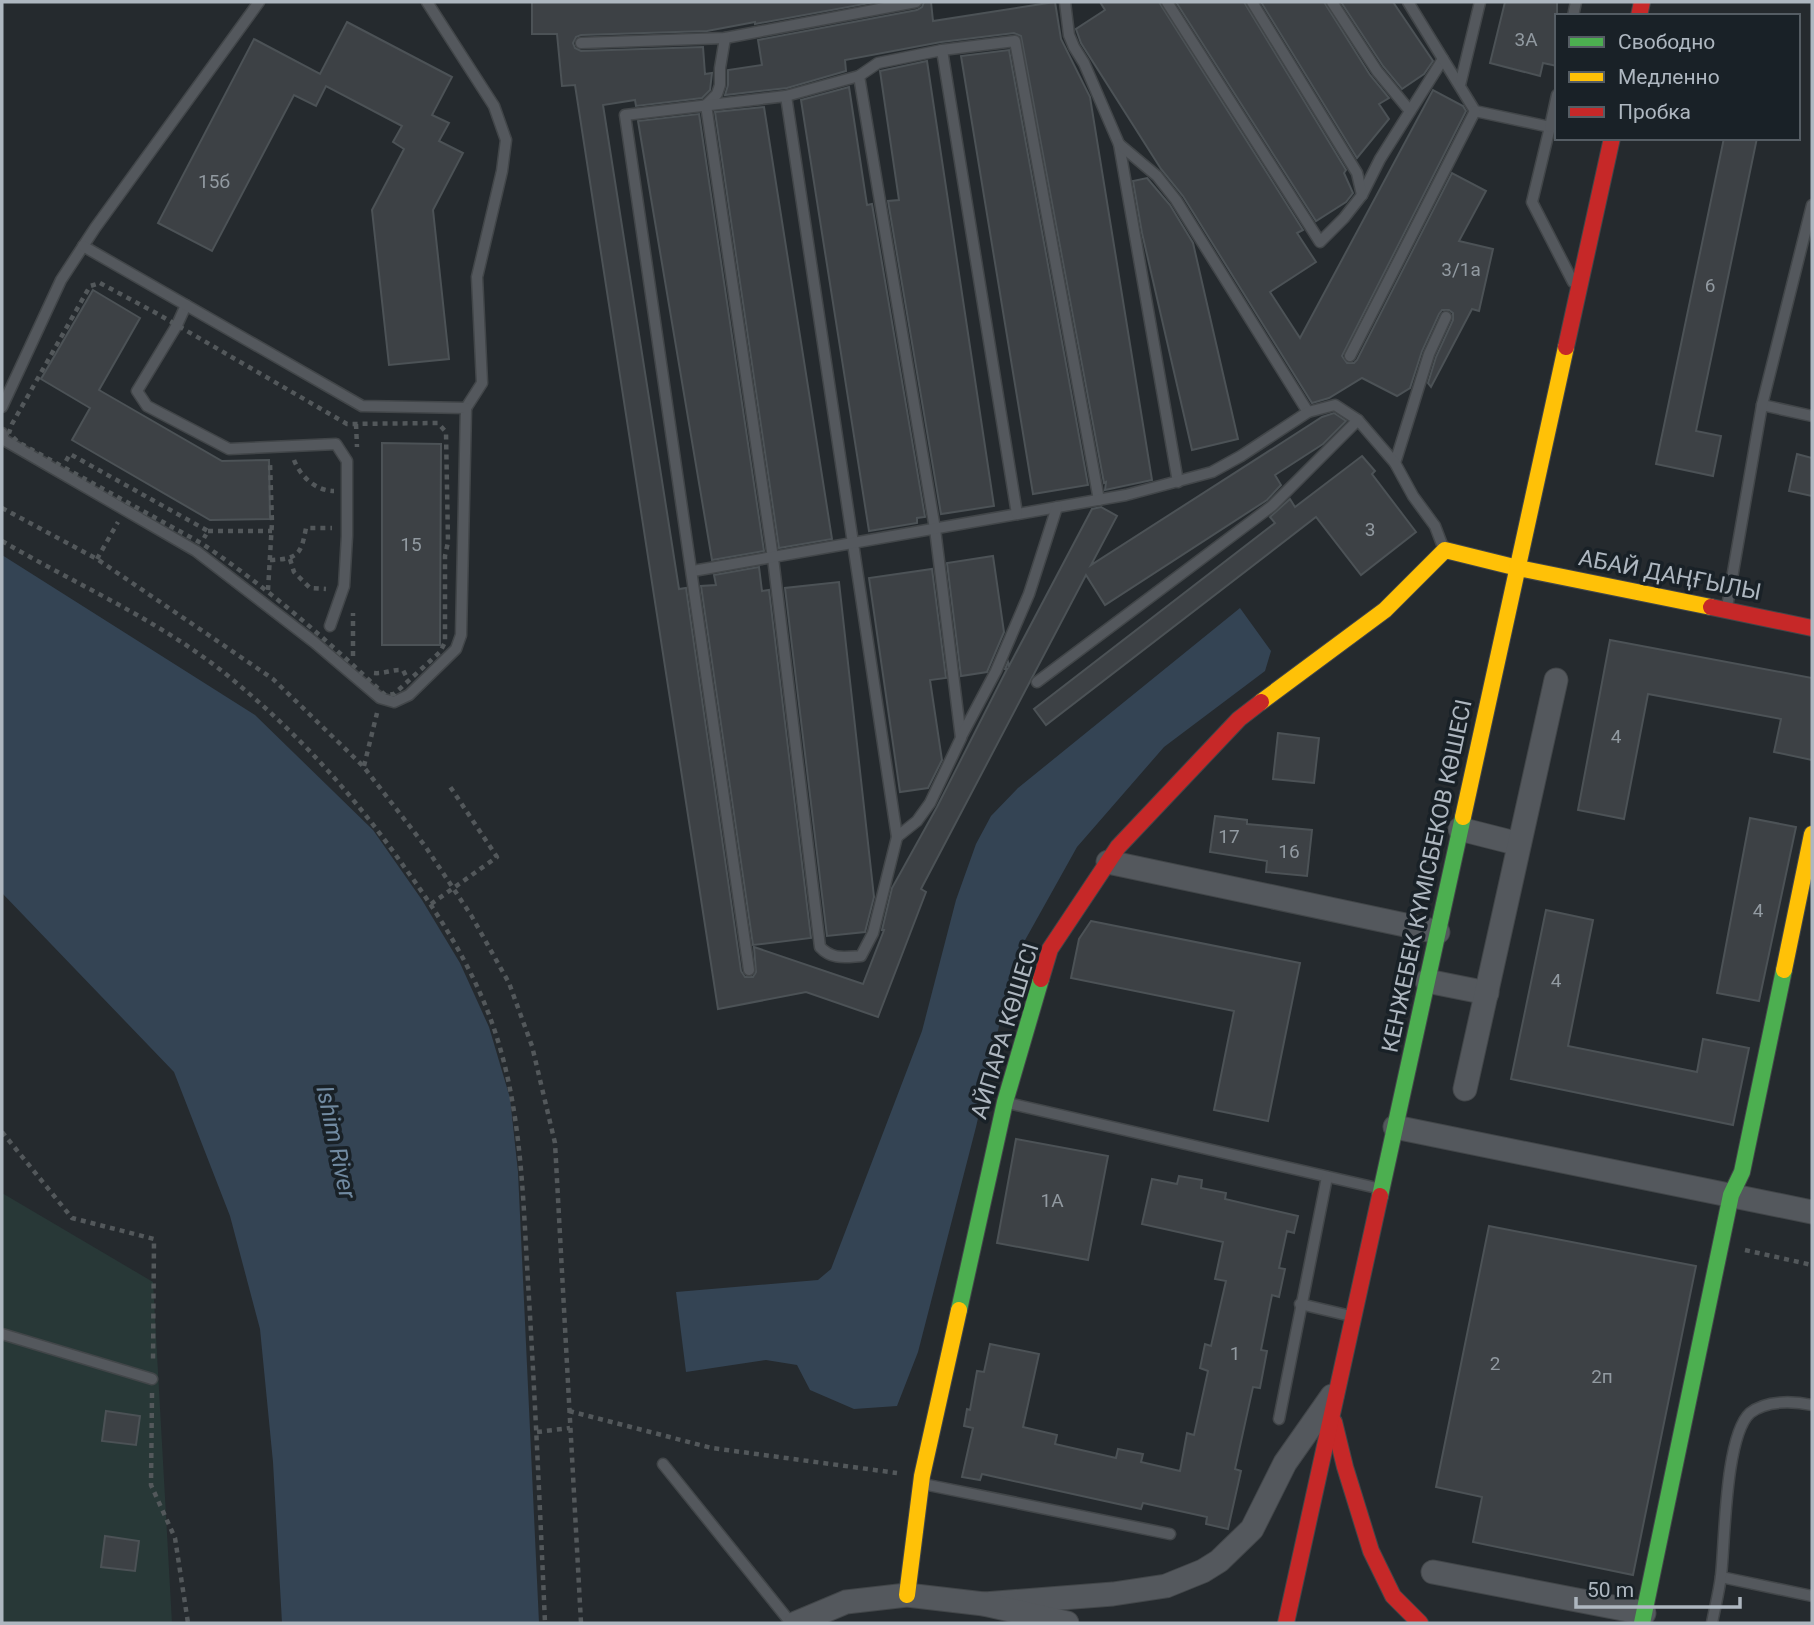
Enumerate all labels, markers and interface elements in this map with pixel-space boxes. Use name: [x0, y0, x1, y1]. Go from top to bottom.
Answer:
legend: [1555, 14, 1800, 140]
house number: 3А: [1514, 28, 1538, 51]
text: Свободно: [1618, 30, 1715, 54]
text: Медленно: [1618, 65, 1720, 89]
text: Пробка: [1618, 100, 1691, 124]
house number: 15б: [198, 170, 230, 193]
house number: 3/1а: [1441, 258, 1481, 281]
house number: 6: [1705, 274, 1715, 297]
house number: 3: [1365, 518, 1375, 541]
house number: 15: [400, 533, 422, 556]
street label: АБАЙ ДАҢҒЫЛЫ: [1576, 543, 1764, 606]
street label: КЕНЖЕБЕК КҮМІСБЕКОВ КӨШЕСІ: [1376, 697, 1478, 1055]
house number: 4: [1611, 725, 1622, 748]
house number: 17: [1218, 825, 1240, 848]
house number: 16: [1278, 840, 1300, 863]
house number: 4: [1753, 899, 1764, 922]
street label: АЙПАРА КӨШЕСІ: [964, 939, 1045, 1122]
house number: 4: [1551, 969, 1562, 992]
water label: Ishim River: [310, 1083, 362, 1202]
house number: 1А: [1040, 1189, 1064, 1212]
house number: 1: [1230, 1342, 1240, 1365]
house number: 2: [1490, 1352, 1500, 1375]
house number: 2п: [1591, 1365, 1613, 1388]
scale bar: [1576, 1566, 1741, 1610]
text: 50 m: [1587, 1578, 1634, 1602]

